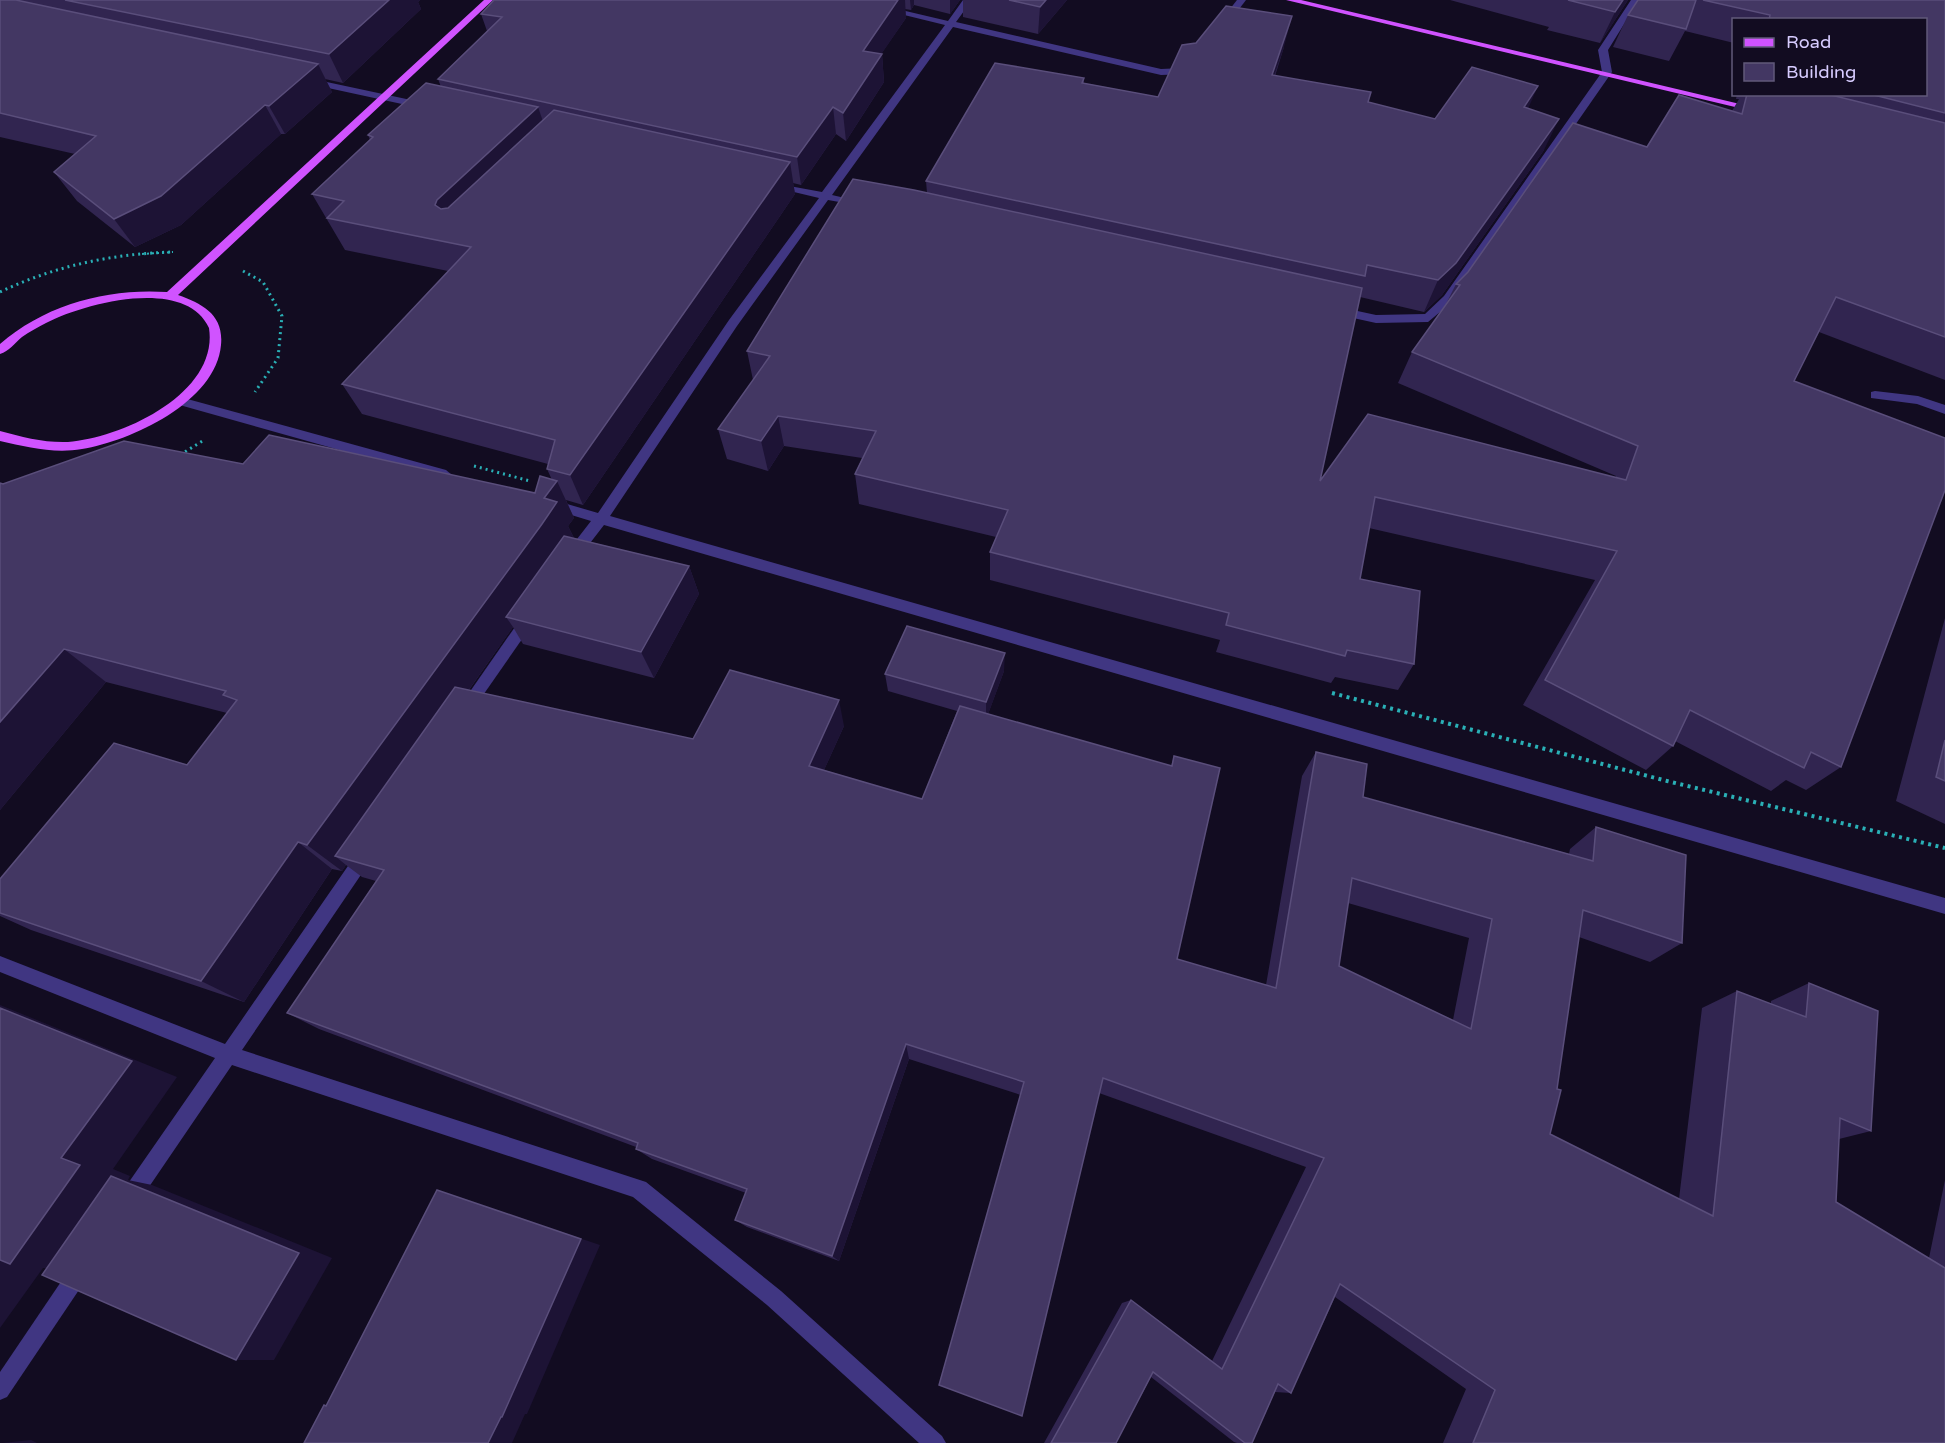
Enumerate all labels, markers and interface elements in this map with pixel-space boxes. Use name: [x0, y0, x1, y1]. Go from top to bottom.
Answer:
legend: [1732, 18, 1927, 96]
text: Road: [1786, 31, 1831, 53]
text: Building: [1786, 61, 1856, 83]

